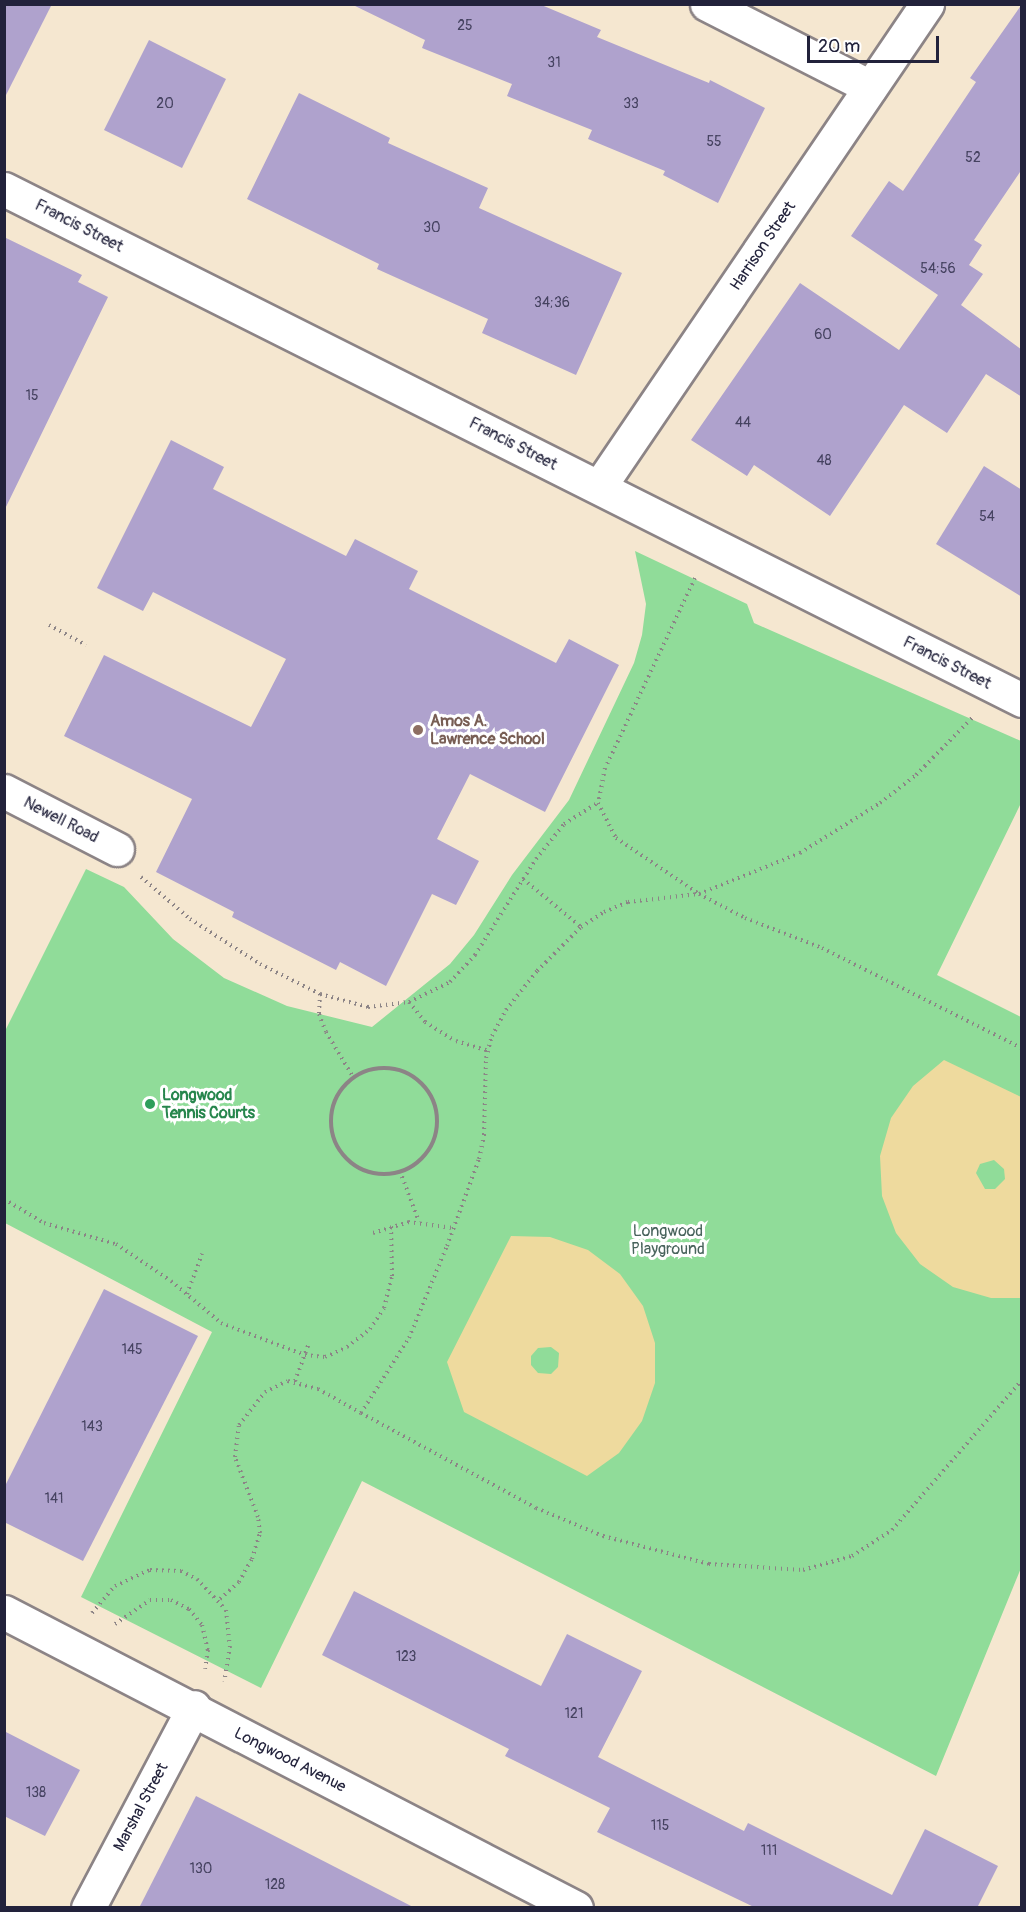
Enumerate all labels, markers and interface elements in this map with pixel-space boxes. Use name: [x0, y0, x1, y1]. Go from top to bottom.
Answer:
house number: 25: [457, 18, 473, 34]
scale bar: [810, 24, 942, 62]
text: 20 m: [818, 35, 860, 58]
house number: 31: [547, 55, 561, 71]
house number: 20: [156, 96, 174, 112]
house number: 33: [623, 96, 639, 112]
house number: 55: [706, 134, 722, 150]
house number: 52: [965, 150, 981, 166]
street label: Francis Street: [32, 196, 126, 256]
street label: Harrison Street: [726, 198, 800, 294]
house number: 30: [423, 220, 441, 236]
house number: 54;56: [920, 261, 956, 277]
house number: 34;36: [534, 295, 570, 311]
house number: 60: [814, 327, 832, 343]
house number: 15: [25, 388, 39, 404]
street label: Francis Street: [466, 414, 560, 474]
house number: 44: [735, 415, 751, 431]
house number: 48: [816, 453, 832, 469]
house number: 54: [979, 509, 995, 525]
street label: Francis Street: [900, 633, 994, 693]
place label: Amos A. Lawrence School: [430, 711, 545, 749]
marker: Amos A. Lawrence School: [411, 723, 425, 737]
street label: Newell Road: [20, 793, 102, 847]
place label: Longwood Tennis Courts: [162, 1085, 255, 1123]
marker: Longwood Tennis Courts: [143, 1097, 157, 1111]
park label: Longwood Playground: [631, 1221, 705, 1259]
house number: 145: [121, 1342, 143, 1358]
house number: 143: [81, 1419, 103, 1435]
house number: 141: [44, 1491, 64, 1507]
house number: 123: [396, 1649, 416, 1665]
house number: 121: [565, 1706, 583, 1722]
street label: Longwood Avenue: [231, 1724, 349, 1796]
street label: Marshal Street: [110, 1759, 172, 1855]
house number: 138: [26, 1785, 46, 1801]
house number: 115: [651, 1818, 669, 1834]
house number: 111: [761, 1843, 777, 1859]
house number: 130: [190, 1861, 212, 1877]
house number: 128: [265, 1877, 285, 1893]

